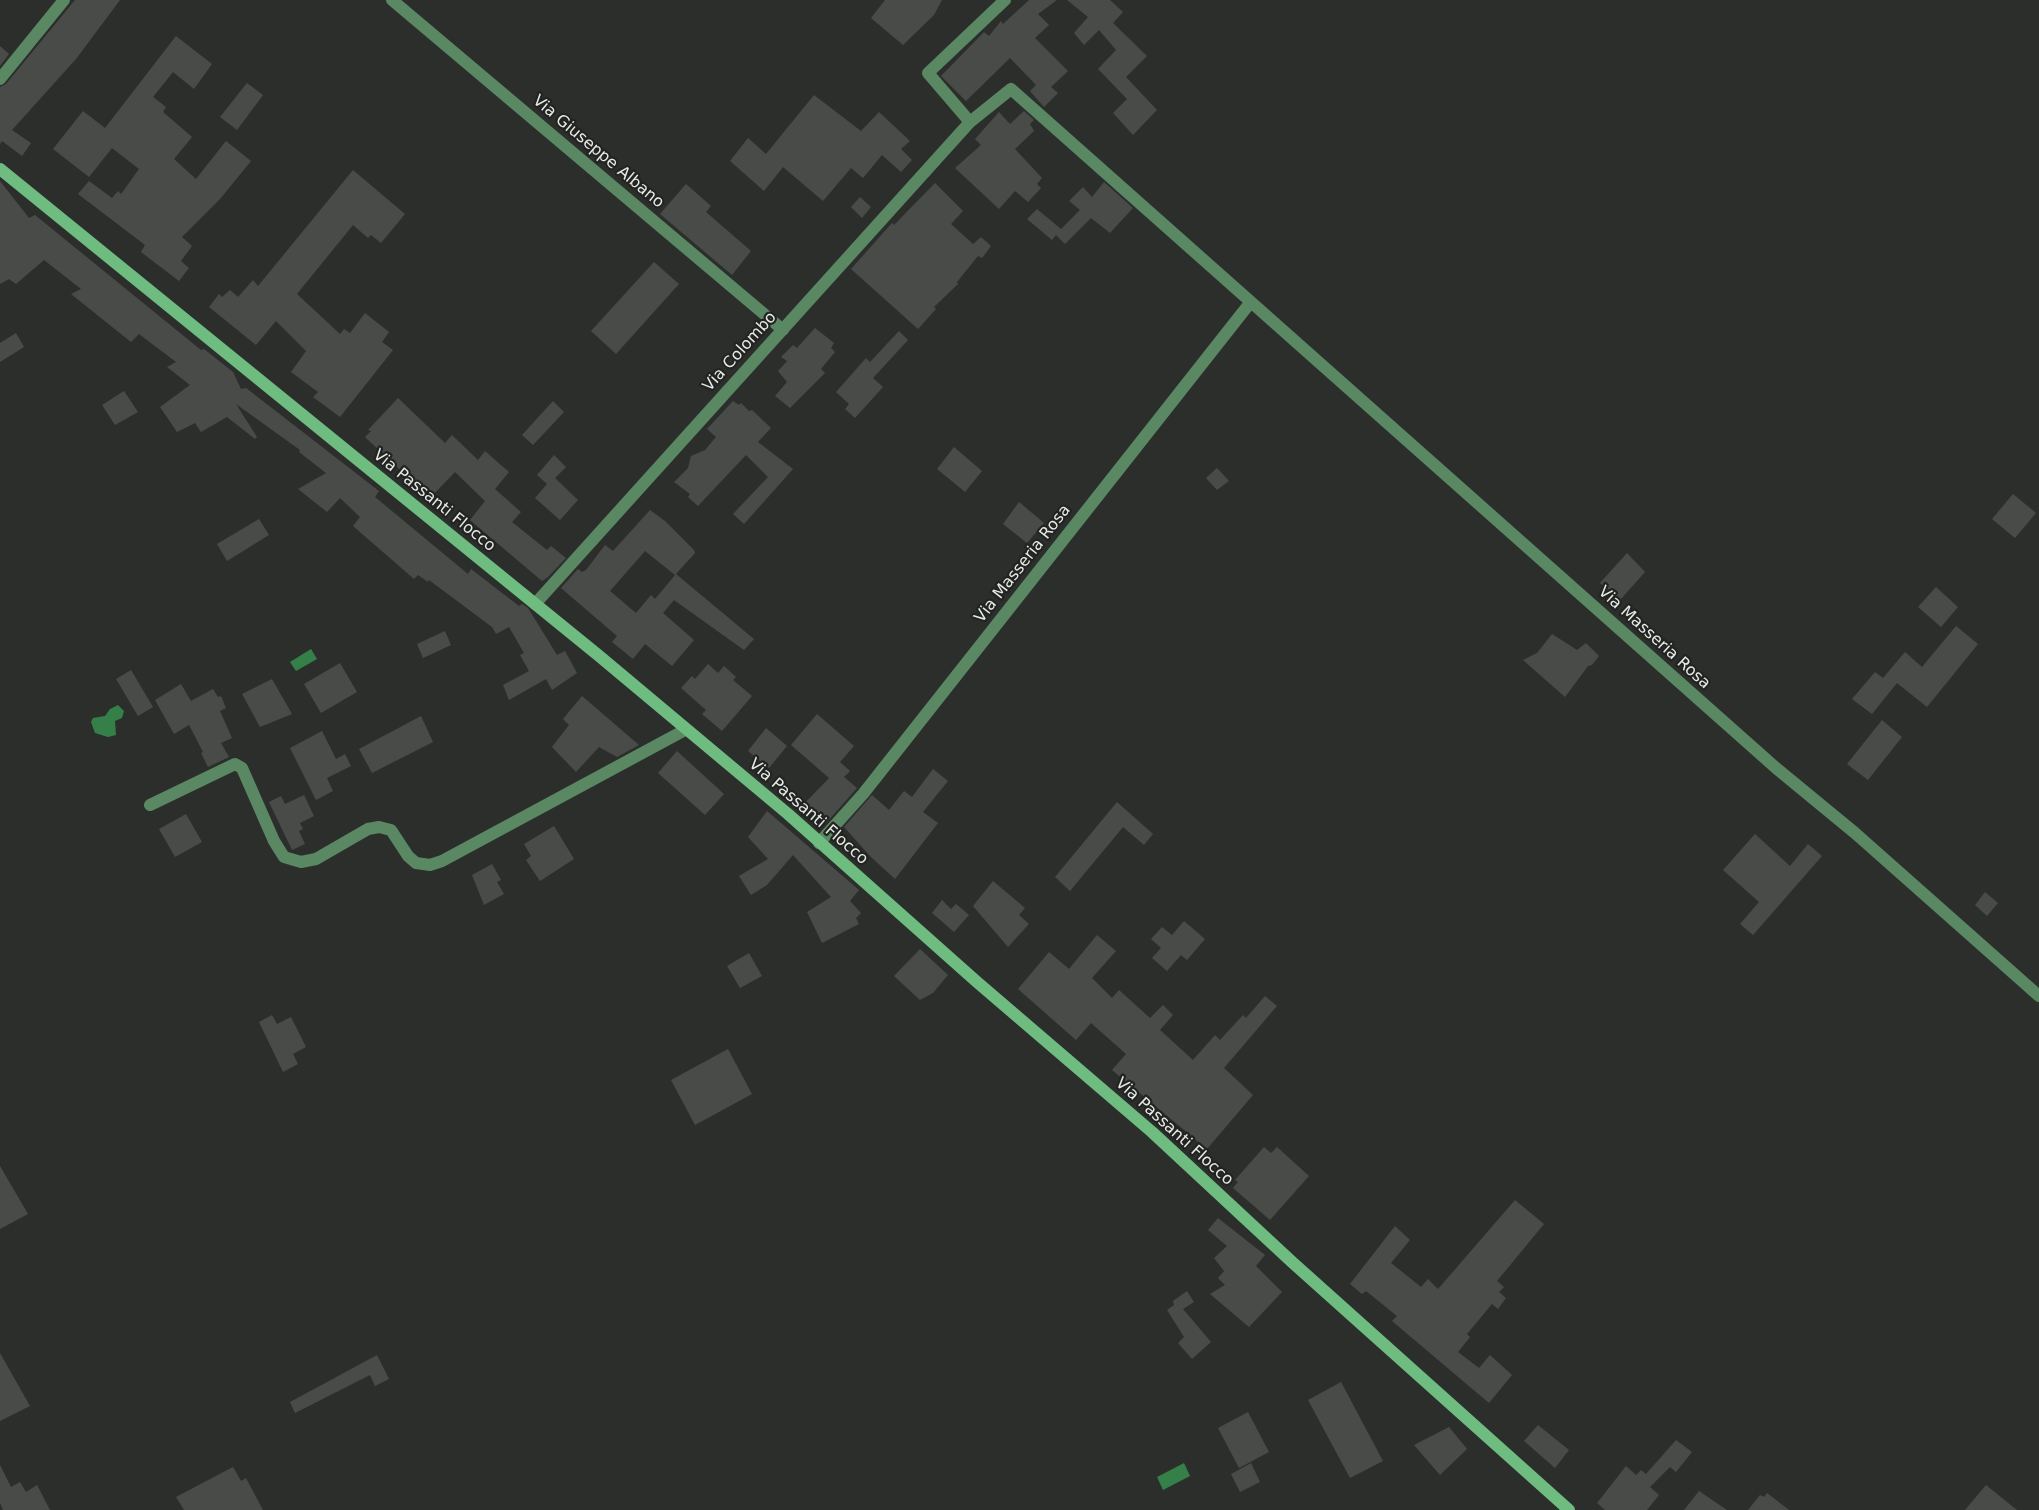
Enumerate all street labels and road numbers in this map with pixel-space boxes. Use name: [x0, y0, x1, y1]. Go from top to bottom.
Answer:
street label: Via Giuseppe Albano: [528, 91, 668, 213]
street label: Via Colombo: [699, 308, 781, 396]
street label: Via Passanti Flocco: [369, 446, 499, 556]
street label: Via Masseria Rosa: [971, 501, 1075, 627]
street label: Via Masseria Rosa: [1594, 583, 1714, 693]
street label: Via Passanti Flocco: [744, 755, 872, 869]
street label: Via Passanti Flocco: [1111, 1074, 1237, 1190]

